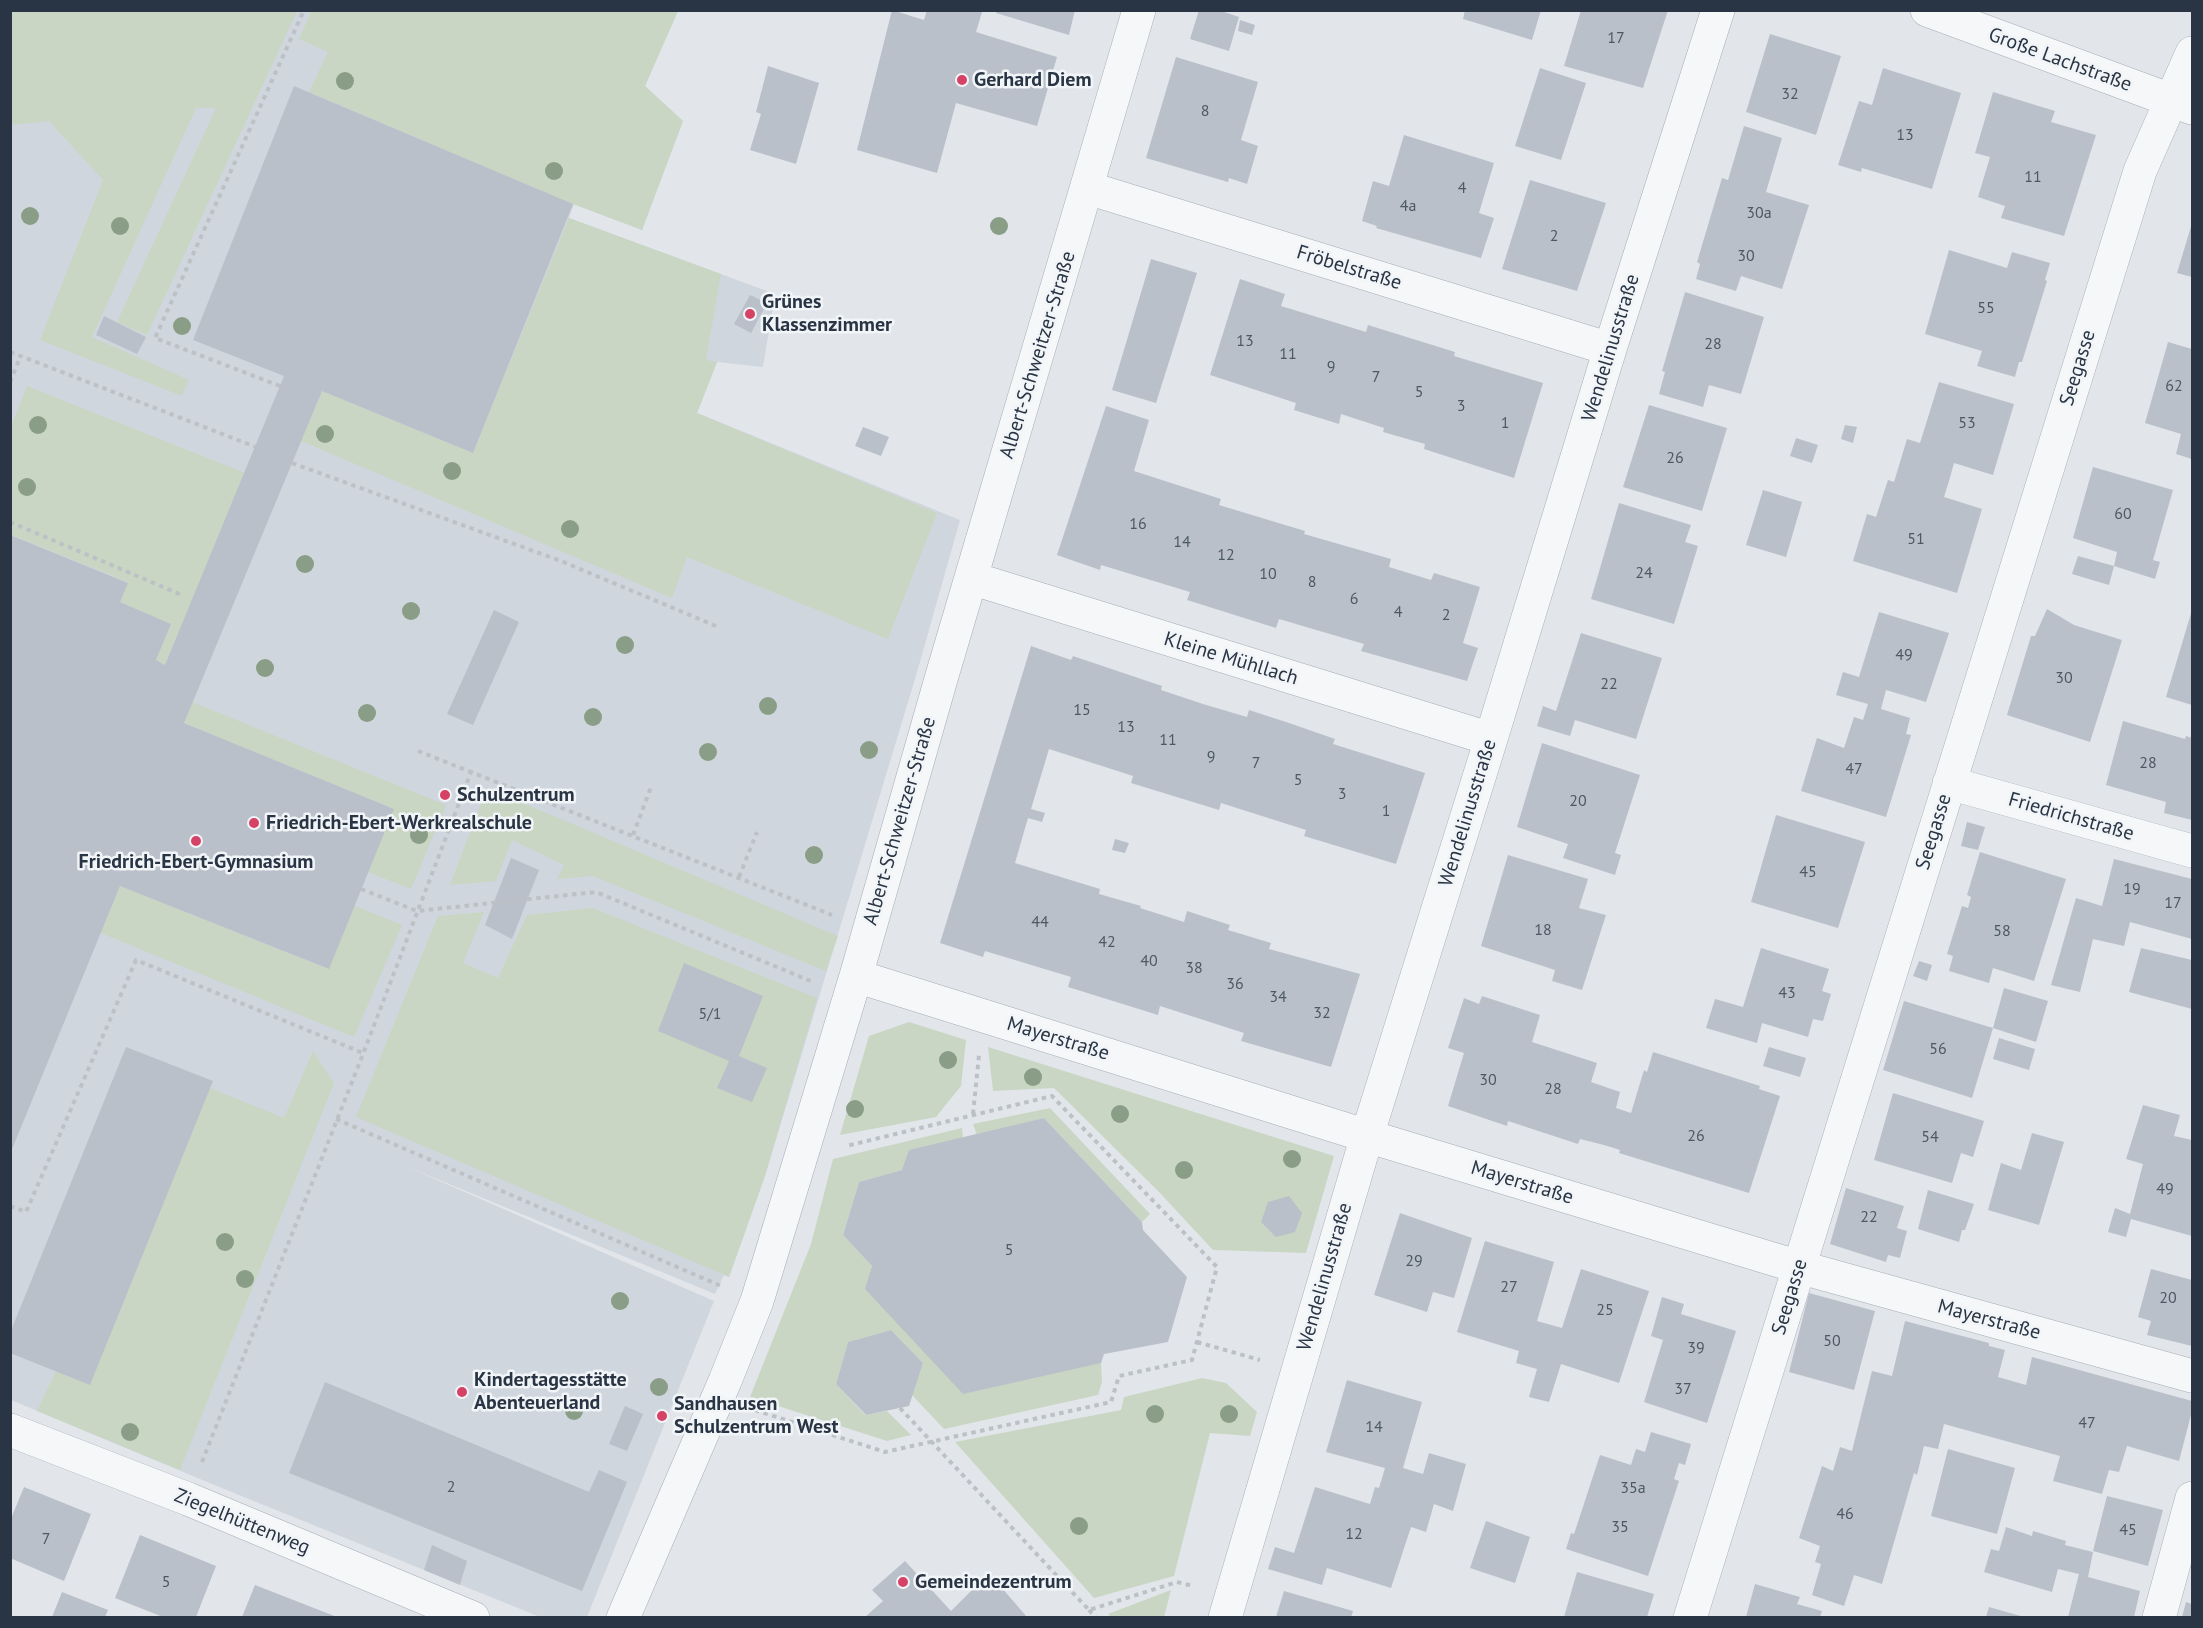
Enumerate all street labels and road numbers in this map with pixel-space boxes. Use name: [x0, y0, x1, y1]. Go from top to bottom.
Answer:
street label: Große Lachstraße: [1985, 23, 2135, 97]
street label: Fröbelstraße: [1294, 241, 1404, 295]
street label: Albert-Schweitzer-Straße: [995, 248, 1081, 462]
street label: Wendelinusstraße: [1577, 271, 1645, 425]
street label: Seegasse: [2055, 327, 2101, 409]
street label: Kleine Mühllach: [1161, 627, 1301, 691]
street label: Albert-Schweitzer-Straße: [859, 714, 941, 928]
street label: Wendelinusstraße: [1434, 736, 1502, 890]
street label: Friedrichstraße: [2005, 788, 2137, 846]
street label: Seegasse: [1911, 791, 1957, 873]
street label: Mayerstraße: [1004, 1012, 1112, 1066]
street label: Mayerstraße: [1468, 1156, 1576, 1210]
street label: Wendelinusstraße: [1292, 1200, 1358, 1354]
street label: Seegasse: [1767, 1256, 1813, 1338]
street label: Mayerstraße: [1935, 1295, 2043, 1345]
street label: Ziegelhüttenweg: [171, 1484, 313, 1560]

